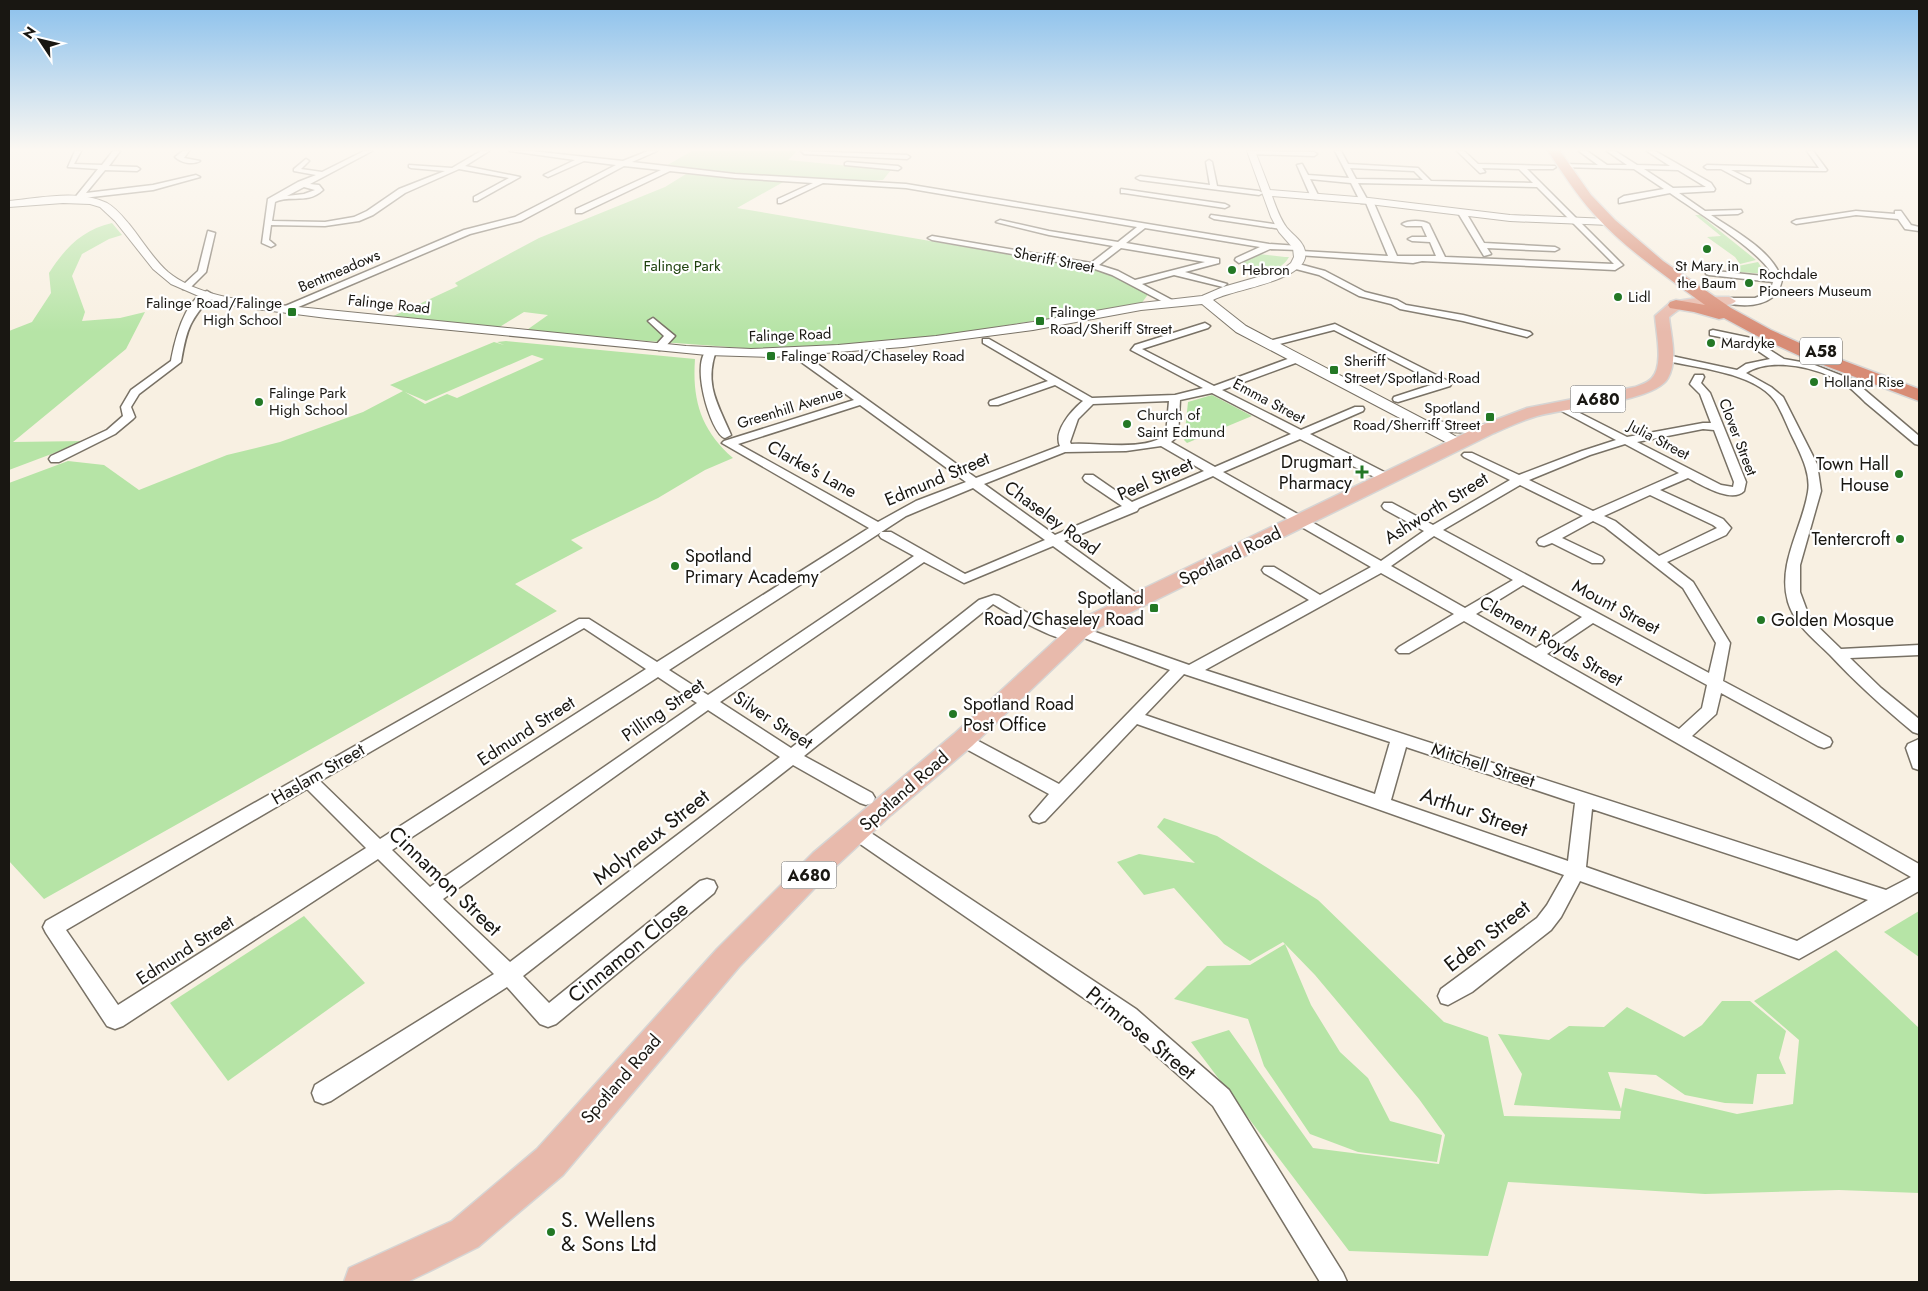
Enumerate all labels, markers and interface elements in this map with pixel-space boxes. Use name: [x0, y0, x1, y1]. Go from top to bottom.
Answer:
north arrow: [15, 15, 65, 65]
text: N: [18, 22, 41, 43]
street label: Sheriff Street: [1012, 241, 1097, 279]
marker: St Mary in the Baum: [1701, 243, 1713, 255]
street label: Bentmeadows: [295, 244, 383, 298]
park label: Falinge Park: [644, 255, 721, 277]
place label: St Mary in the Baum: [1675, 255, 1739, 294]
place label: Hebron: [1242, 259, 1290, 281]
place label: Rochdale Pioneers Museum: [1759, 263, 1872, 302]
marker: Hebron: [1226, 264, 1238, 276]
marker: Rochdale Pioneers Museum: [1743, 277, 1755, 289]
place label: Lidl: [1628, 286, 1651, 308]
street label: Falinge Road: [347, 289, 431, 319]
marker: Lidl: [1612, 291, 1624, 303]
place label: Falinge Road/Falinge High School: [146, 292, 282, 331]
place label: Falinge Road/Sheriff Street: [1050, 301, 1172, 340]
marker: Falinge Road/Falinge High School: [286, 306, 298, 318]
marker: Falinge Road/Sheriff Street: [1034, 315, 1046, 327]
street label: Falinge Road: [748, 323, 832, 347]
place label: Mardyke: [1721, 332, 1775, 354]
marker: Mardyke: [1705, 337, 1717, 349]
road number: A58: [1800, 338, 1842, 364]
place label: Falinge Road/Chaseley Road: [781, 345, 965, 367]
marker: Falinge Road/Chaseley Road: [765, 350, 777, 362]
place label: Sheriff Street/Spotland Road: [1344, 350, 1480, 389]
marker: Sheriff Street/Spotland Road: [1328, 364, 1340, 376]
place label: Holland Rise: [1824, 371, 1904, 393]
street label: Emma Street: [1229, 373, 1309, 429]
marker: Holland Rise: [1808, 376, 1820, 388]
street label: Greenhill Avenue: [734, 381, 846, 435]
place label: Falinge Park High School: [269, 382, 348, 421]
road number: A680: [1570, 386, 1626, 412]
street label: Clover Street: [1713, 395, 1763, 479]
marker: Falinge Park High School: [253, 396, 265, 408]
place label: Spotland Road/Sherriff Street: [1353, 397, 1480, 436]
place label: Church of Saint Edmund: [1137, 404, 1225, 443]
marker: Spotland Road/Sherriff Street: [1484, 411, 1496, 423]
street label: Julia Street: [1623, 414, 1694, 465]
marker: Church of Saint Edmund: [1121, 418, 1133, 430]
street label: Clarke's Lane: [762, 434, 862, 504]
street label: Edmund Street: [881, 445, 994, 513]
place label: Drugmart Pharmacy: [1279, 449, 1353, 496]
street label: Peel Street: [1113, 451, 1198, 507]
place label: Town Hall House: [1816, 451, 1889, 498]
street label: Ashworth Street: [1379, 465, 1494, 550]
marker: Drugmart Pharmacy: [1356, 466, 1368, 478]
marker: Town Hall House: [1893, 468, 1905, 480]
street label: Chaseley Road: [999, 474, 1105, 562]
street label: Spotland Road: [1174, 520, 1286, 592]
place label: Tentercroft: [1811, 526, 1891, 552]
marker: Tentercroft: [1894, 533, 1906, 545]
place label: Spotland Primary Academy: [685, 543, 819, 590]
marker: Spotland Primary Academy: [669, 560, 681, 572]
street label: Mount Street: [1568, 573, 1665, 641]
place label: Spotland Road/Chaseley Road: [984, 585, 1144, 632]
street label: Clement Royds Street: [1475, 589, 1628, 693]
marker: Spotland Road/Chaseley Road: [1148, 602, 1160, 614]
place label: Golden Mosque: [1771, 607, 1894, 633]
marker: Golden Mosque: [1755, 614, 1767, 626]
street label: Pilling Street: [616, 672, 710, 748]
street label: Silver Street: [728, 685, 818, 756]
street label: Edmund Street: [472, 689, 580, 772]
place label: Spotland Road Post Office: [963, 691, 1074, 738]
marker: Spotland Road Post Office: [947, 708, 959, 720]
street label: Haslam Street: [266, 736, 370, 811]
street label: Mitchell Street: [1428, 736, 1539, 794]
street label: Spotland Road: [854, 745, 954, 837]
street label: Arthur Street: [1416, 780, 1532, 844]
street label: Molyneux Street: [586, 782, 716, 892]
street label: Cinnamon Street: [382, 819, 508, 943]
road number: A680: [782, 862, 836, 888]
street label: Eden Street: [1438, 893, 1536, 979]
street label: Cinnamon Close: [561, 894, 695, 1010]
street label: Edmund Street: [131, 908, 239, 991]
street label: Primrose Street: [1079, 979, 1203, 1087]
street label: Spotland Road: [575, 1029, 667, 1129]
place label: S. Wellens & Sons Ltd: [561, 1205, 657, 1259]
marker: S. Wellens & Sons Ltd: [545, 1226, 557, 1238]

